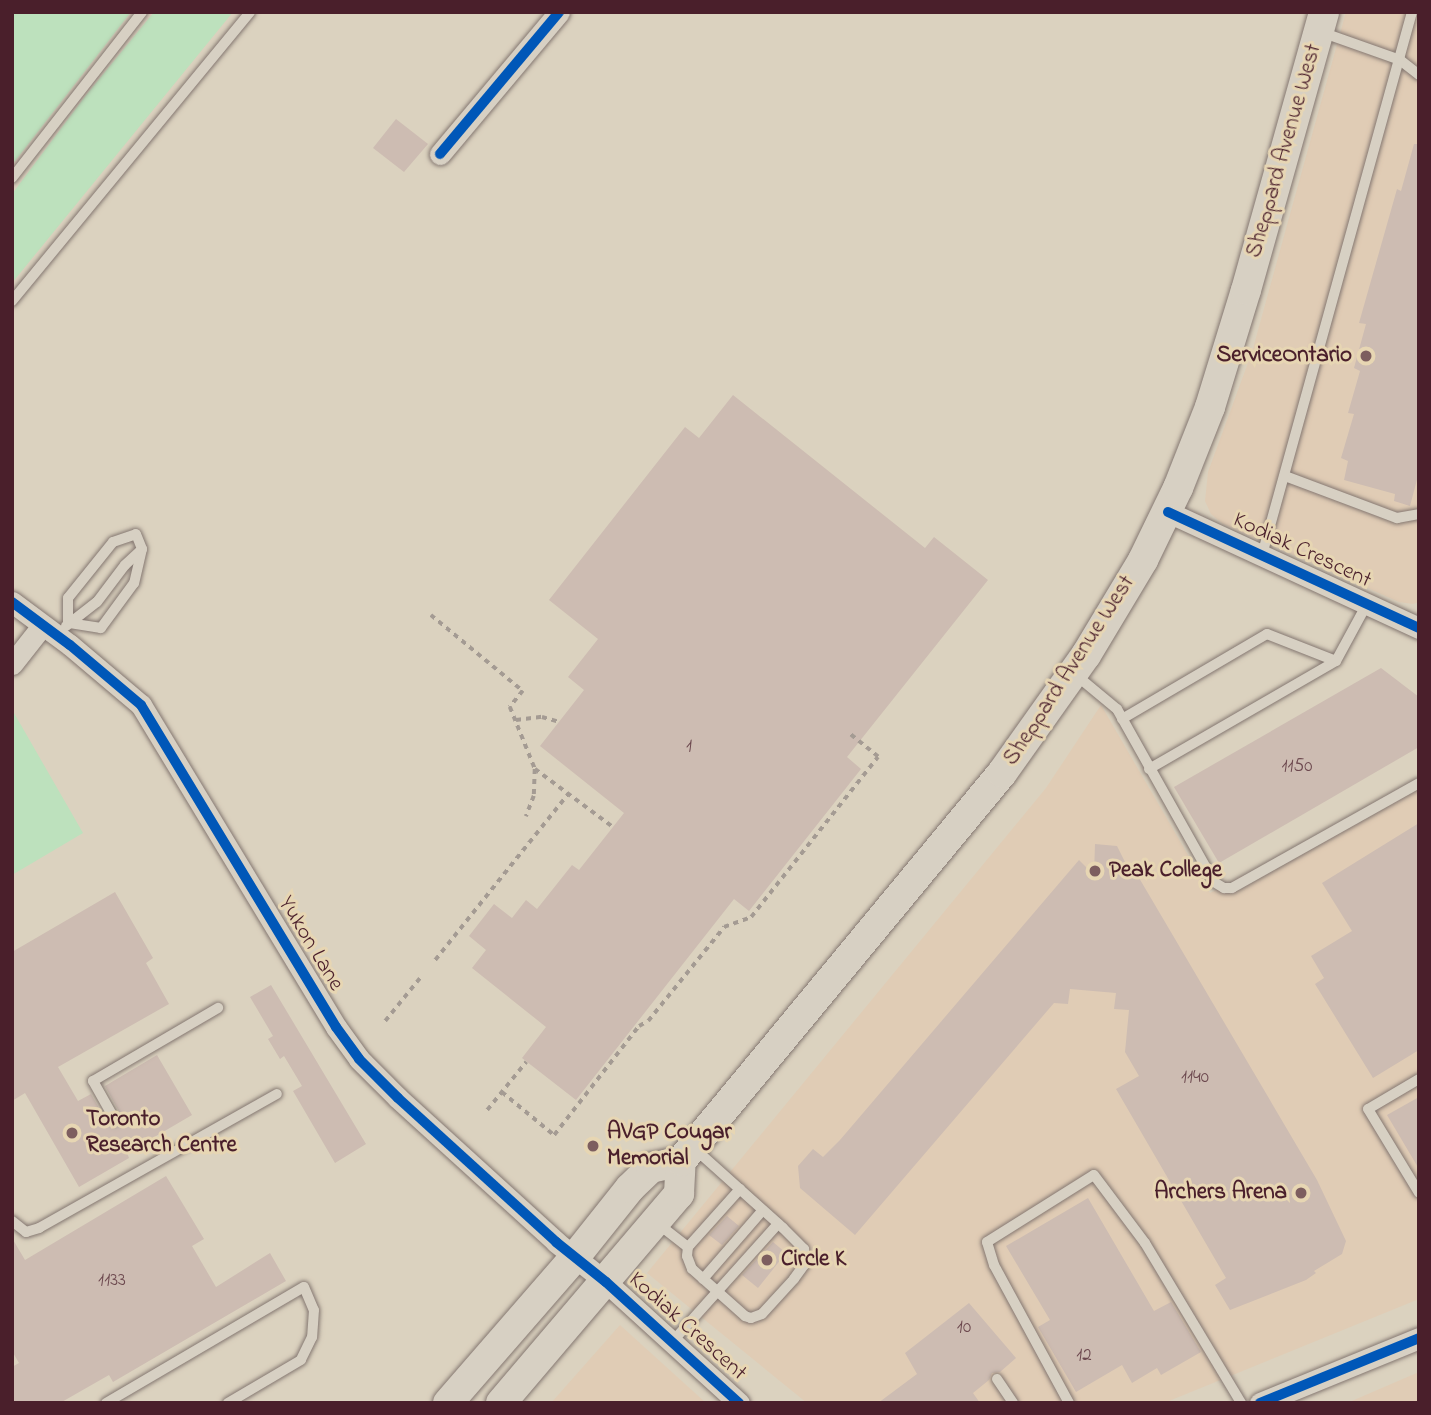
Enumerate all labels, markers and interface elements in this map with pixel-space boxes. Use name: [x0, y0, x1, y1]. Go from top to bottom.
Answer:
street label: Sheppard Avenue West: [1241, 41, 1329, 261]
place label: ServiceOntario: [1216, 342, 1352, 370]
marker: ServiceOntario: [1358, 348, 1374, 364]
street label: Kodiak Crescent: [1228, 507, 1376, 595]
street label: Sheppard Avenue West: [998, 571, 1142, 771]
house number: 1: [686, 736, 692, 758]
house number: 1150: [1281, 756, 1313, 778]
place label: Peak College: [1109, 857, 1222, 885]
marker: Peak College: [1087, 863, 1103, 879]
street label: Yukon Lane: [271, 892, 349, 996]
house number: 1140: [1181, 1067, 1209, 1089]
place label: Toronto Research Centre: [86, 1106, 237, 1160]
place label: AVGP Cougar Memorial: [607, 1119, 732, 1173]
marker: Toronto Research Centre: [64, 1125, 80, 1141]
marker: AVGP Cougar Memorial: [585, 1138, 601, 1154]
place label: Archers Arena: [1154, 1179, 1287, 1207]
marker: Archers Arena: [1293, 1185, 1309, 1201]
place label: Circle K: [781, 1246, 846, 1274]
marker: Circle K: [759, 1252, 775, 1268]
street label: Kodiak Crescent: [622, 1267, 752, 1387]
house number: 1133: [98, 1270, 126, 1292]
house number: 10: [957, 1317, 971, 1339]
house number: 12: [1076, 1345, 1092, 1367]

